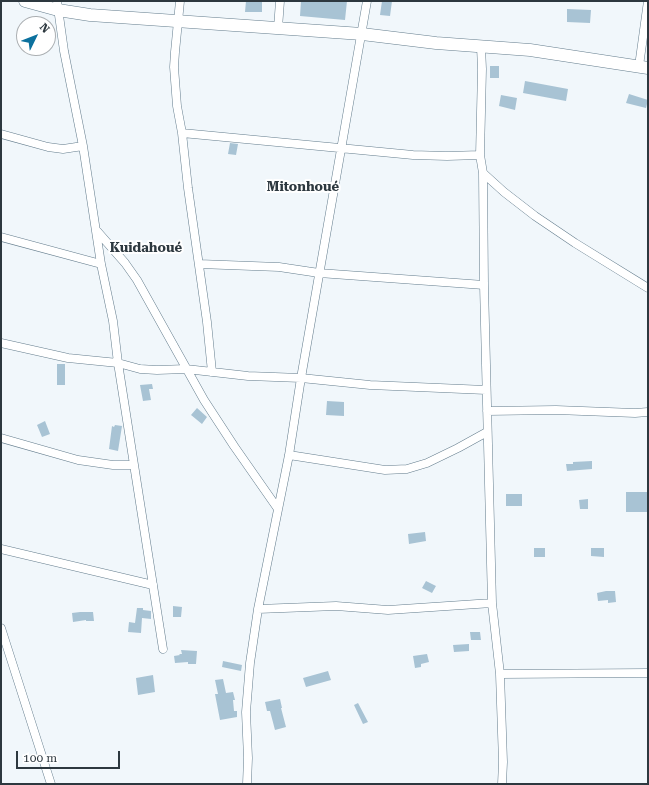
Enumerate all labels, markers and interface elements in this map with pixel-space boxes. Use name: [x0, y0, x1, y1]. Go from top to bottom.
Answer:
north arrow: [16, 16, 56, 56]
text: N: [37, 21, 52, 36]
district label: Mitonhoué: [267, 179, 339, 195]
district label: Kuidahoué: [110, 240, 182, 256]
scale bar: [18, 743, 122, 769]
text: 100 m: [23, 751, 57, 765]

